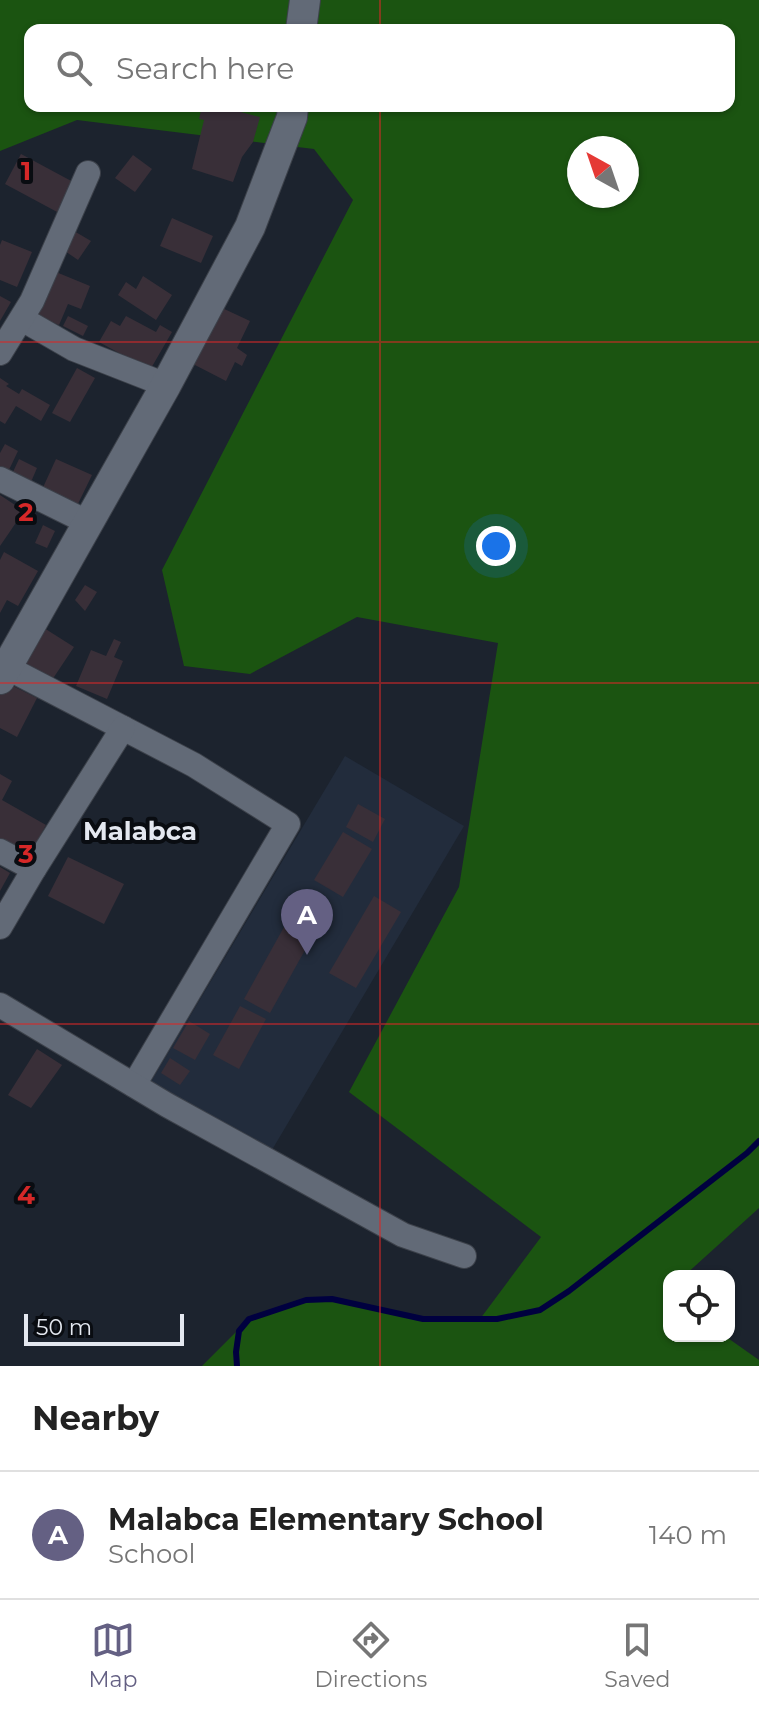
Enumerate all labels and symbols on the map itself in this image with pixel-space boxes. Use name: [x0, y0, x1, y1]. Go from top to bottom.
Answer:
north arrow: [567, 136, 639, 208]
text: 1: [21, 155, 31, 187]
text: 2: [18, 496, 34, 528]
your location: [476, 526, 516, 566]
district label: Malabca: [83, 815, 197, 847]
text: 3: [17, 838, 34, 870]
pin: A: [281, 889, 333, 955]
text: 4: [17, 1179, 35, 1211]
scale bar: [24, 1310, 184, 1346]

